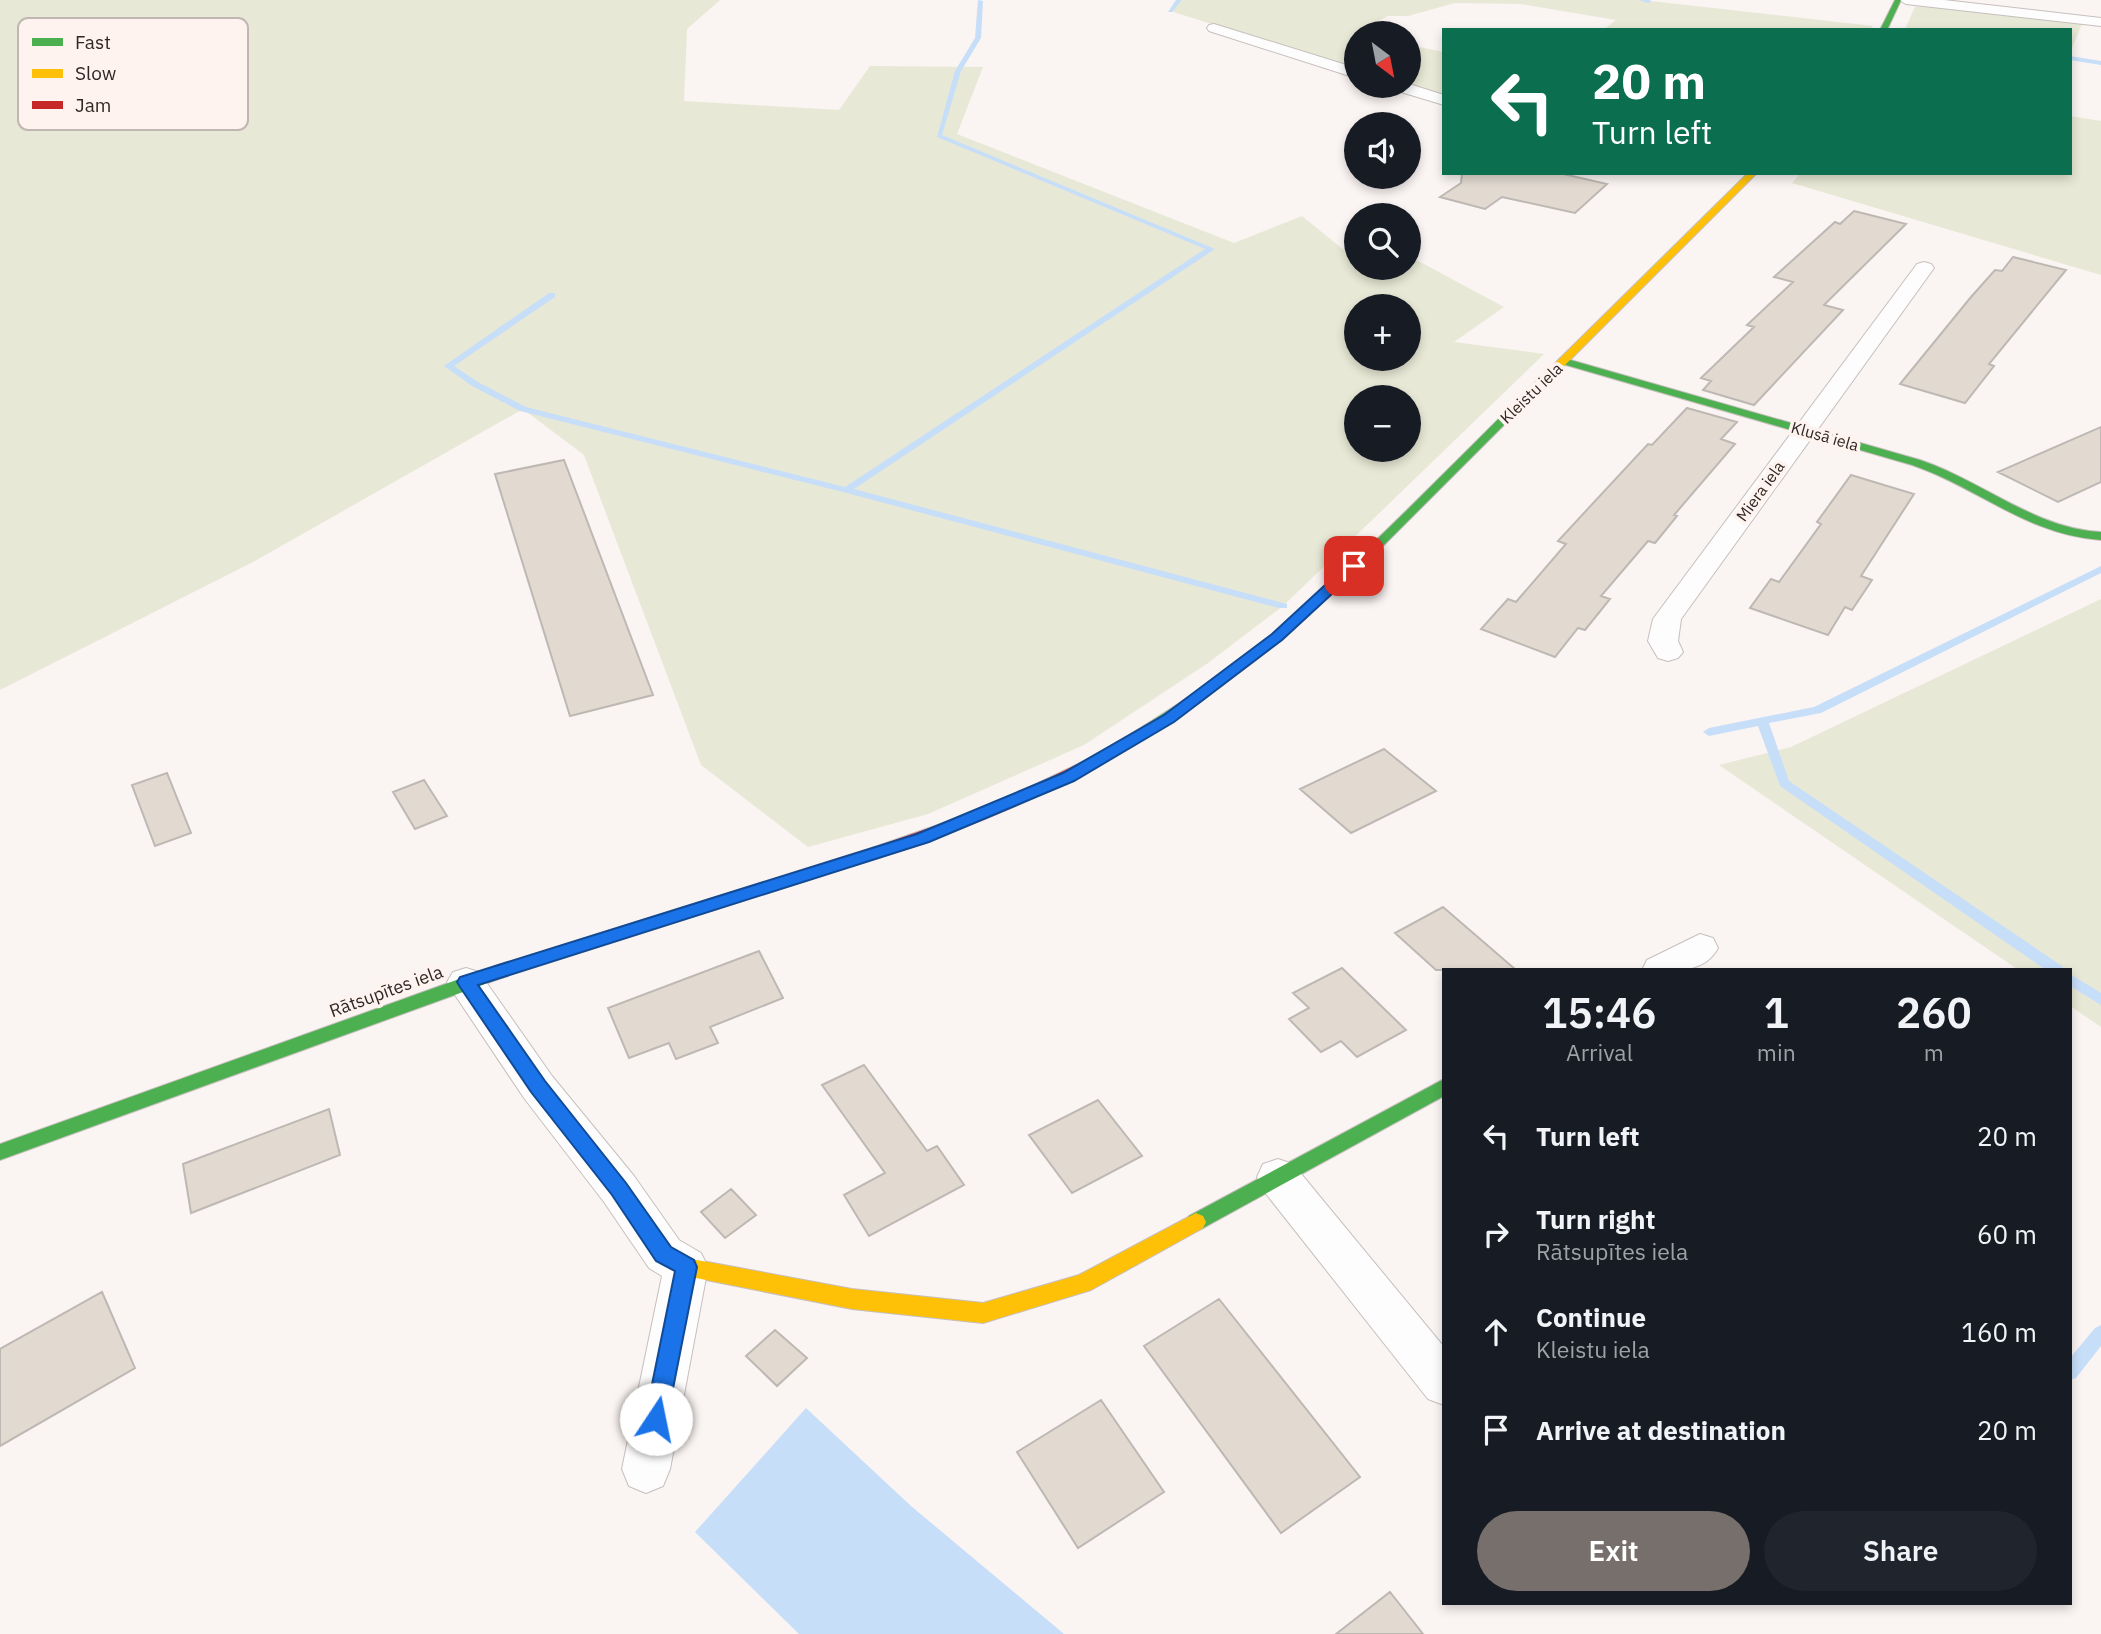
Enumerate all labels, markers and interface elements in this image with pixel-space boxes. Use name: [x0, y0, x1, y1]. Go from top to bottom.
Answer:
legend: [18, 18, 248, 130]
north arrow: [1344, 21, 1421, 98]
map controls: [1344, 21, 1421, 462]
text: Fast: [75, 30, 111, 54]
text: 20 m: [1592, 49, 1706, 112]
icon: left: [1477, 56, 1568, 147]
text: Slow: [75, 61, 116, 85]
text: Jam: [75, 93, 111, 117]
text: Turn left: [1592, 111, 1712, 153]
button: sound: [1344, 112, 1421, 189]
button: search: [1344, 203, 1421, 280]
button: +: [1344, 294, 1421, 371]
street label: Kleistu iela: [1496, 358, 1567, 428]
button: −: [1344, 385, 1421, 462]
street label: Klusā iela: [1789, 417, 1862, 455]
street label: Miera iela: [1731, 457, 1789, 525]
pin: [1324, 536, 1384, 596]
icon: arrive: [1335, 547, 1373, 585]
street label: Rātsupītes iela: [326, 960, 446, 1022]
text: 15:46: [1542, 985, 1657, 1040]
text: 1: [1764, 985, 1789, 1040]
text: 260: [1896, 985, 1972, 1040]
text: Arrival: [1566, 1037, 1633, 1067]
text: min: [1757, 1037, 1796, 1067]
text: m: [1924, 1037, 1944, 1067]
icon: left: [1477, 1117, 1515, 1155]
text: Turn left: [1536, 1119, 1639, 1153]
text: 20 m: [1977, 1119, 2037, 1153]
text: Turn right: [1536, 1202, 1655, 1236]
icon: right: [1477, 1215, 1515, 1253]
text: 60 m: [1977, 1217, 2037, 1251]
text: Rātsupītes iela: [1536, 1236, 1688, 1266]
text: Continue: [1536, 1300, 1646, 1334]
icon: ahead: [1477, 1313, 1515, 1351]
text: 160 m: [1961, 1315, 2037, 1349]
text: Kleistu iela: [1536, 1334, 1650, 1364]
position arrow: [619, 1382, 693, 1456]
icon: arrive: [1477, 1411, 1515, 1449]
text: Arrive at destination: [1536, 1413, 1786, 1447]
text: 20 m: [1977, 1413, 2037, 1447]
button: Exit: [1477, 1511, 1750, 1591]
button: Share: [1764, 1511, 2037, 1591]

